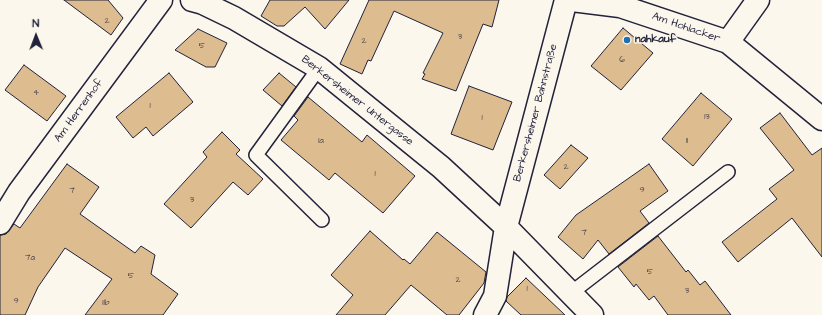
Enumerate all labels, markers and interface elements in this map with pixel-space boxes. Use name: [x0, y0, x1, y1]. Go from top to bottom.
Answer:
street label: Am Hohlacker: [650, 10, 722, 46]
north arrow: [16, 16, 56, 56]
text: N: [32, 16, 39, 31]
house number: 2: [104, 16, 110, 26]
house number: 3: [458, 32, 462, 42]
place label: nahkauf: [635, 33, 676, 47]
marker: nahkauf: [622, 35, 632, 45]
house number: 2: [361, 36, 367, 46]
house number: 5: [199, 41, 205, 51]
street label: Berkersheimer Bahnstraße: [511, 43, 561, 183]
street label: Berkersheimer Untergasse: [298, 53, 416, 149]
house number: 6: [619, 55, 625, 65]
street label: Am Herrenhof: [52, 77, 106, 145]
house number: 4: [33, 88, 39, 98]
house number: 1: [149, 101, 151, 111]
house number: 13: [704, 112, 710, 122]
house number: 1: [481, 113, 483, 123]
house number: 1a: [318, 136, 324, 146]
house number: 11: [686, 136, 688, 146]
house number: 2: [563, 162, 569, 172]
house number: 1: [374, 169, 376, 179]
house number: 9: [639, 185, 645, 195]
house number: 7: [69, 186, 75, 196]
house number: 3: [190, 195, 194, 205]
house number: 7: [581, 228, 587, 238]
house number: 7a: [25, 253, 35, 263]
house number: 5: [647, 267, 653, 277]
house number: 5: [128, 271, 134, 281]
house number: 2: [455, 275, 461, 285]
house number: 1: [526, 284, 528, 294]
house number: 3: [685, 286, 689, 296]
house number: 9: [13, 296, 19, 306]
house number: 11b: [102, 298, 110, 308]

